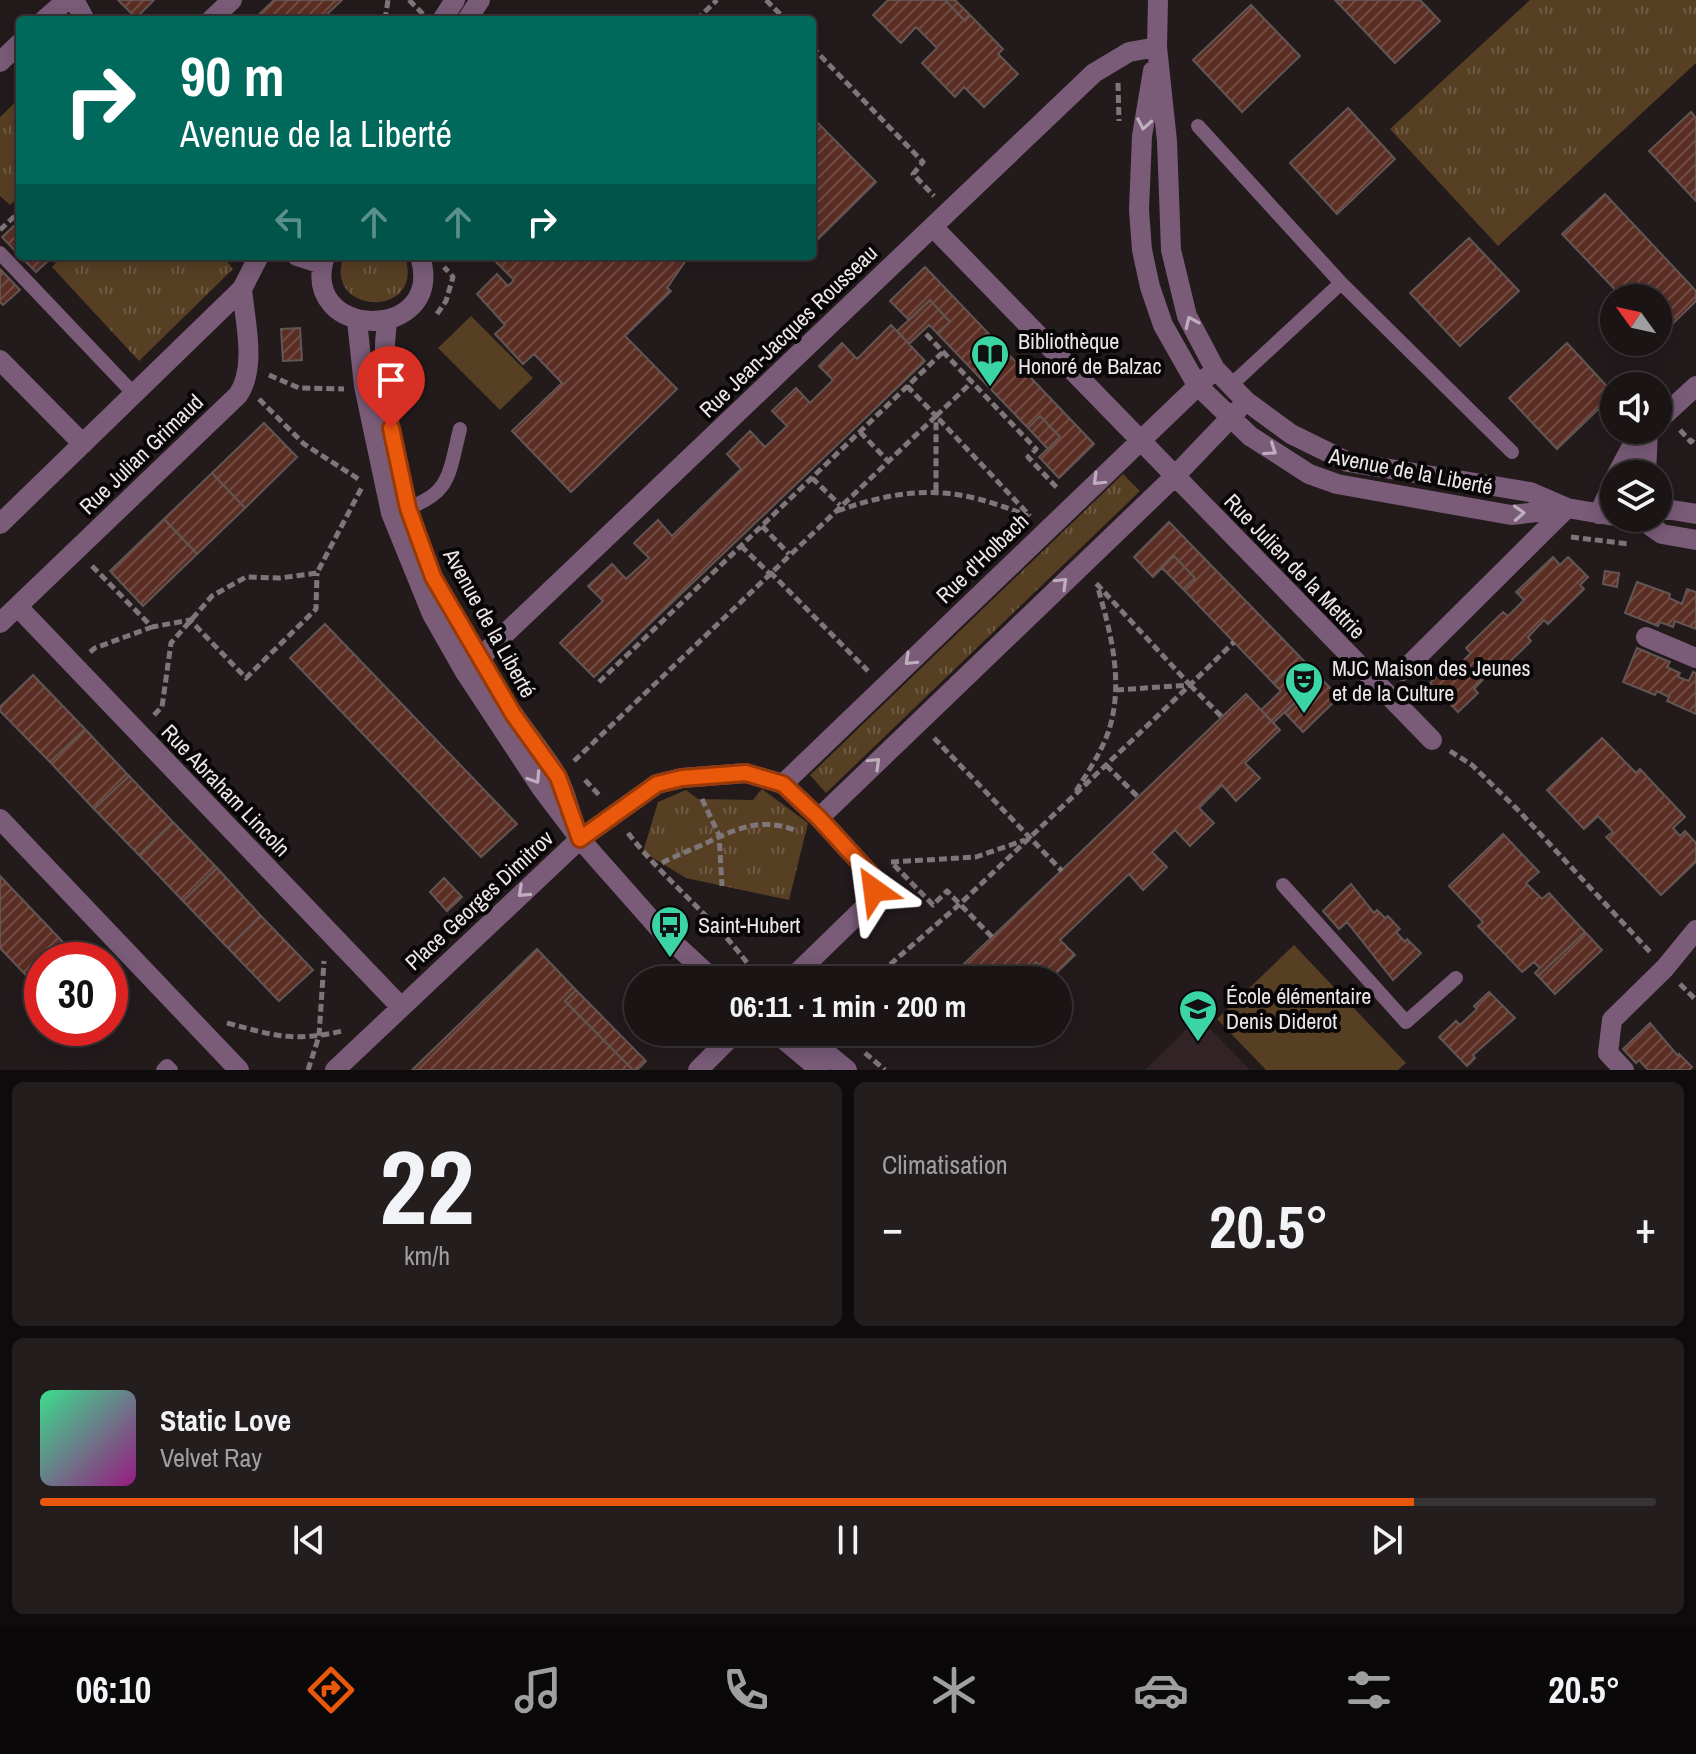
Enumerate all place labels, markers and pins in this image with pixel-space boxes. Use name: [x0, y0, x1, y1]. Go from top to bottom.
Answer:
place label: Bibliothèque Honoré de Balzac: [1018, 326, 1161, 381]
library icon: Bibliothèque Honoré de Balzac: [969, 333, 1011, 388]
pin: [357, 346, 425, 428]
place label: MJC Maison des Jeunes et de la Culture: [1332, 653, 1531, 708]
theatre icon: MJC Maison des Jeunes et de la Culture: [1283, 660, 1325, 715]
bus stop icon: Saint-Hubert: [649, 904, 691, 959]
place label: Saint-Hubert: [698, 910, 800, 940]
place label: École élémentaire Denis Diderot: [1226, 981, 1371, 1036]
school or university icon: École élémentaire Denis Diderot: [1177, 988, 1219, 1043]

